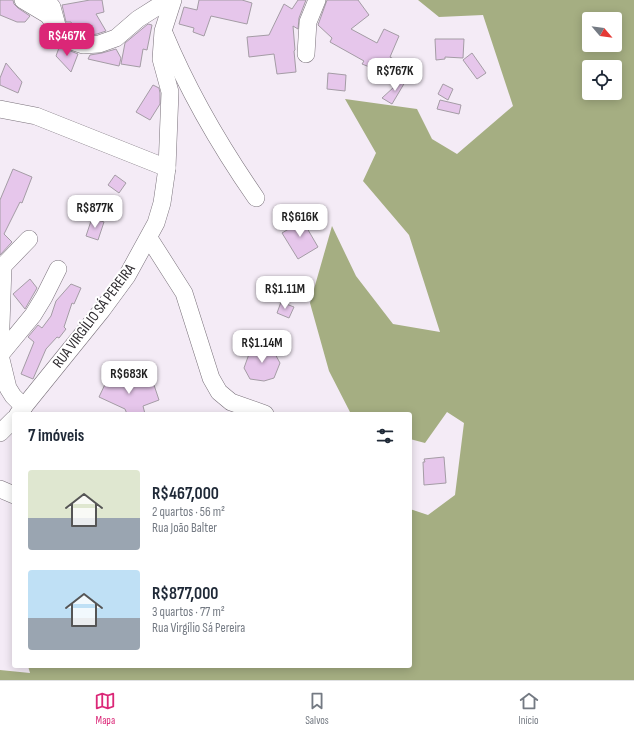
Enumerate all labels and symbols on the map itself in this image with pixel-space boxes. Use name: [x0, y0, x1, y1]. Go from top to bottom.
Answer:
north arrow: [582, 12, 622, 52]
pin: R$467K: [34, 23, 100, 57]
pin: R$767K: [362, 58, 428, 92]
pin: R$877K: [62, 195, 128, 229]
pin: R$616K: [267, 204, 333, 238]
street label: RUA VIRGÍLIO SÁ PEREIRA: [49, 260, 140, 372]
pin: R$1.11M: [248, 276, 322, 310]
pin: R$1.14M: [225, 330, 299, 364]
pin: R$683K: [96, 361, 162, 395]

